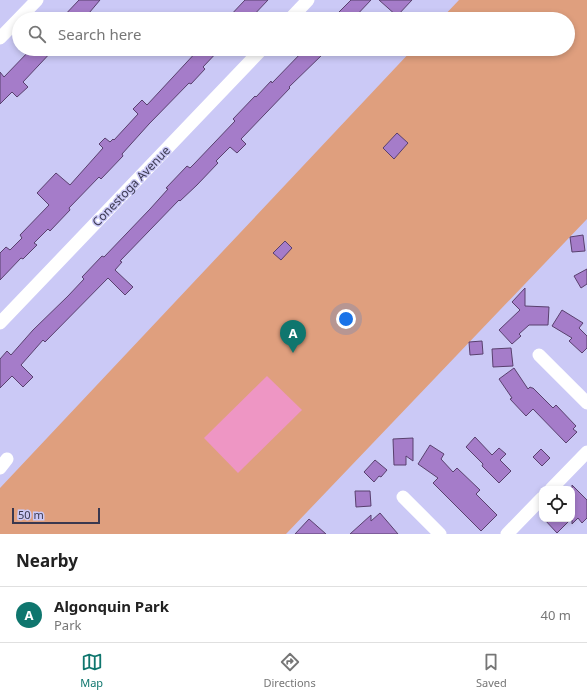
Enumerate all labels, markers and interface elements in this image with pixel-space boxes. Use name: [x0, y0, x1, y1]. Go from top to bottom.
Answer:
search box: [12, 12, 575, 56]
icon: search: [26, 23, 48, 45]
text: Search here: [58, 24, 141, 44]
street label: Conestoga Avenue: [88, 142, 174, 230]
your location: [336, 309, 356, 329]
pin: A: [280, 320, 306, 353]
map controls: [539, 486, 575, 522]
button: locate: [539, 486, 575, 522]
scale bar: [12, 506, 100, 525]
text: 50 m: [18, 507, 44, 522]
text: Nearby: [16, 549, 78, 572]
text: Algonquin Park: [54, 596, 169, 616]
text: A: [25, 606, 34, 624]
text: 40 m: [541, 606, 571, 624]
text: Park: [54, 616, 81, 634]
tab: Map: [80, 651, 103, 690]
tab: Directions: [263, 651, 316, 690]
tab: Saved: [476, 651, 507, 690]

